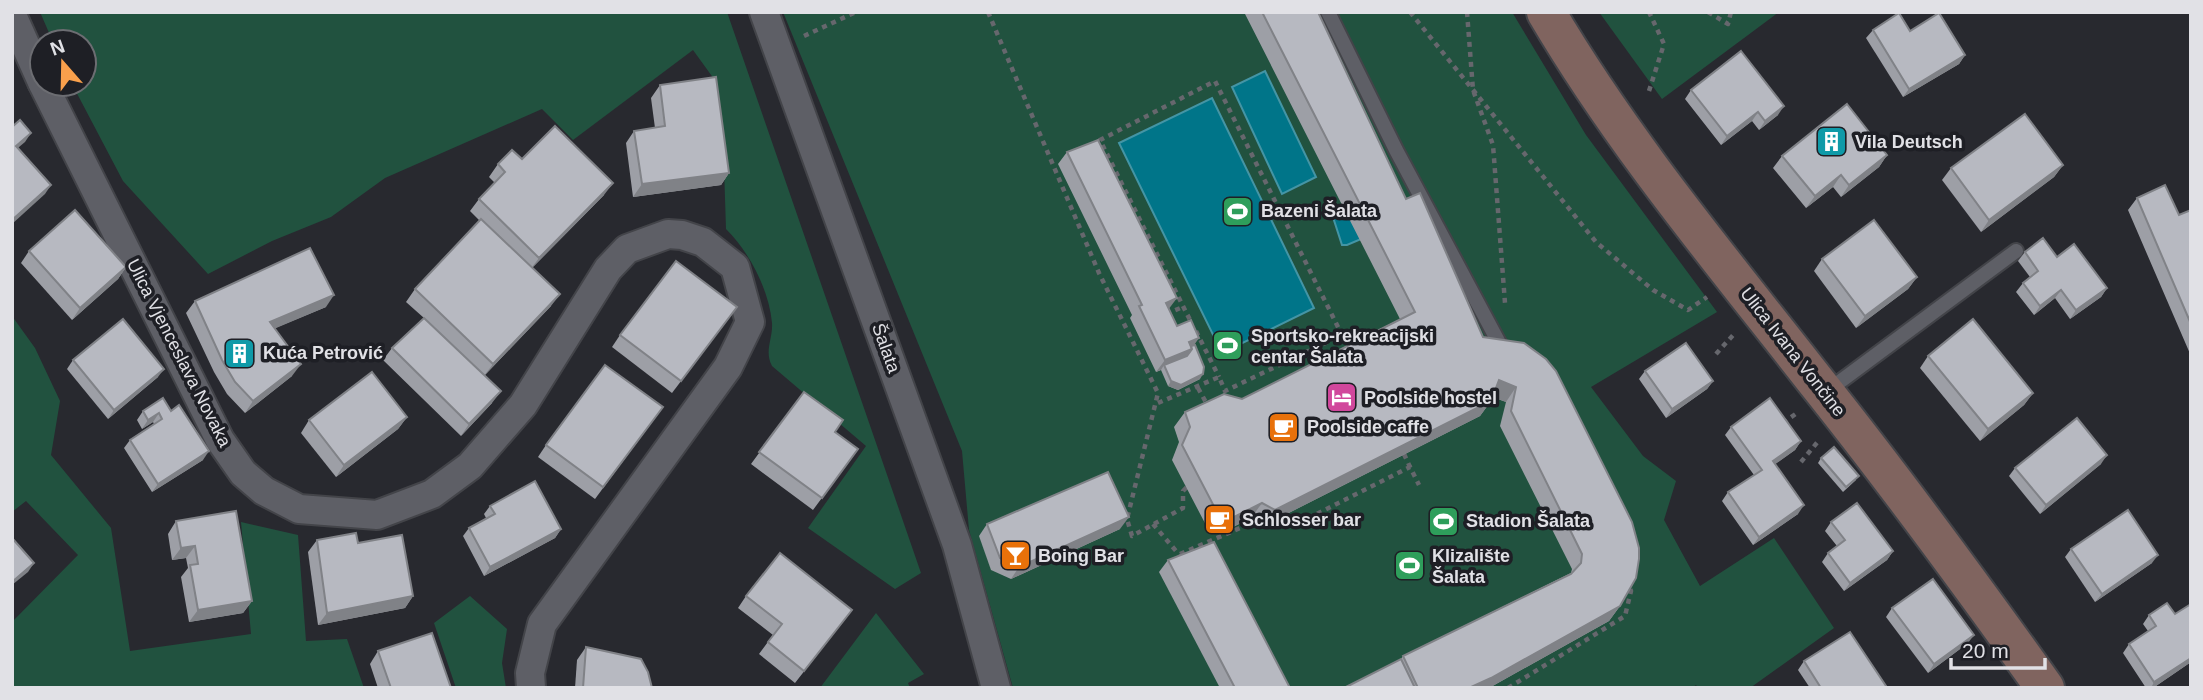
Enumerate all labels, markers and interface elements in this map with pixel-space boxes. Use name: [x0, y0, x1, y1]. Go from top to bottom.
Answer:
north arrow: [28, 28, 98, 98]
text: N: [47, 35, 67, 60]
building icon: Vila Deutsch: [1815, 125, 1849, 159]
place label: Vila Deutsch: [1855, 132, 1963, 152]
sports icon: Bazeni Šalata: [1221, 194, 1255, 228]
place label: Bazeni Šalata: [1261, 200, 1378, 221]
street label: Ulica Vjenceslava Novaka: [123, 256, 236, 451]
street label: Ulica Ivana Vončine: [1736, 284, 1850, 420]
street label: Šalata: [868, 320, 905, 376]
place label: Sportsko-rekreacijski centar Šalata: [1251, 326, 1434, 367]
sports icon: Sportsko-rekreacijski centar Šalata: [1211, 329, 1245, 363]
building icon: Kuća Petrović: [223, 336, 257, 370]
place label: Kuća Petrović: [263, 343, 383, 363]
hotel icon: Poolside hostel: [1324, 381, 1358, 415]
place label: Poolside hostel: [1364, 388, 1497, 408]
cafe icon: Poolside caffe: [1267, 410, 1301, 444]
place label: Poolside caffe: [1307, 417, 1429, 437]
cafe icon: Schlosser bar: [1202, 503, 1236, 537]
sports icon: Stadion Šalata: [1426, 504, 1460, 538]
place label: Schlosser bar: [1242, 510, 1361, 530]
place label: Stadion Šalata: [1466, 510, 1591, 531]
bar icon: Boing Bar: [998, 539, 1032, 573]
place label: Boing Bar: [1038, 546, 1124, 566]
place label: Klizalište Šalata: [1432, 546, 1510, 587]
sports icon: Klizalište Šalata: [1392, 549, 1426, 583]
scale bar: [1951, 626, 2046, 670]
text: 20 m: [1962, 639, 2009, 662]

